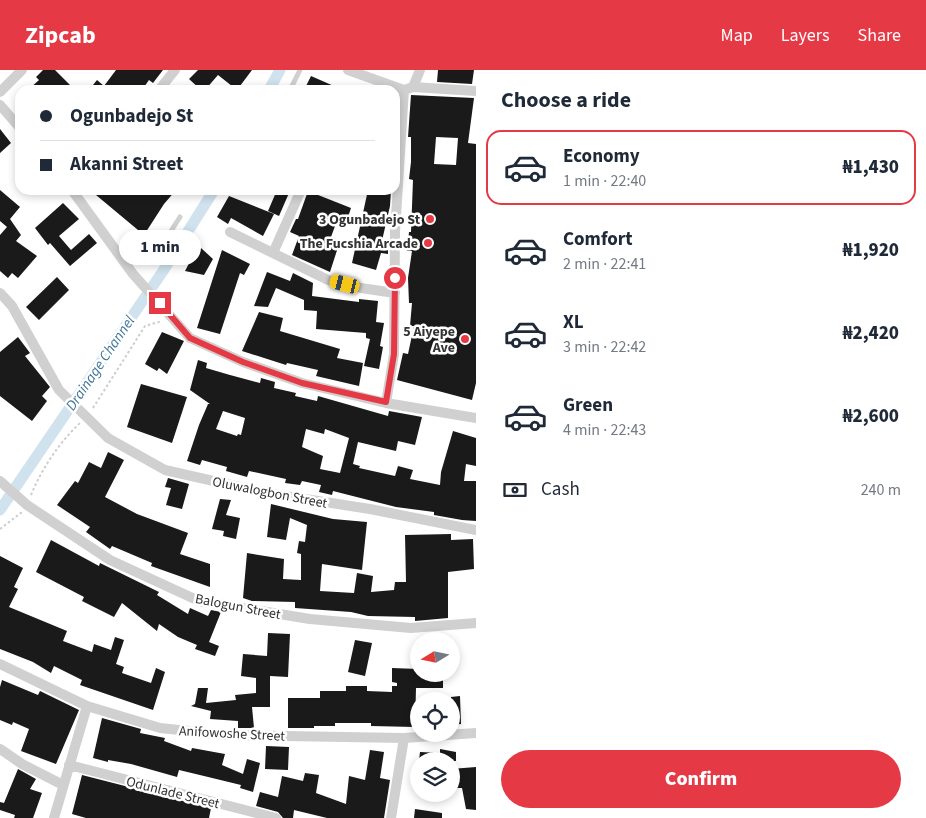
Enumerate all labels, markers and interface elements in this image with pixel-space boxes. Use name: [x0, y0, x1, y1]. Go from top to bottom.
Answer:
text: Zipcab: [25, 18, 96, 53]
text: Map: [721, 23, 753, 48]
text: Layers: [781, 23, 830, 48]
text: Share: [858, 23, 901, 48]
text: Choose a ride: [501, 84, 631, 116]
text: Ogunbadejo St: [70, 103, 193, 130]
text: Economy: [563, 143, 640, 170]
icon: car: [503, 145, 548, 190]
text: Akanni Street: [70, 151, 183, 178]
text: ₦1,430: [842, 154, 899, 181]
text: 1 min · 22:40: [563, 170, 646, 192]
place label: 3 Ogunbadejo St: [319, 210, 421, 230]
marker: 3 Ogunbadejo St: [424, 213, 436, 225]
text: Comfort: [563, 226, 633, 253]
icon: car: [503, 228, 548, 273]
callout: 1 min: [119, 230, 201, 266]
place label: The Fucshia Arcade: [300, 234, 418, 254]
text: 1 min: [140, 236, 180, 258]
marker: The Fucshia Arcade: [422, 237, 434, 249]
text: ₦1,920: [842, 237, 899, 264]
text: 2 min · 22:41: [563, 253, 646, 275]
route start: [384, 267, 406, 289]
car: [328, 273, 361, 295]
route end: [149, 292, 171, 314]
text: XL: [563, 309, 584, 336]
water label: Drainage Channel: [61, 311, 140, 415]
icon: car: [503, 311, 548, 356]
text: ₦2,420: [842, 320, 899, 347]
place label: 5 Aiyepe Ave: [403, 322, 455, 358]
marker: 5 Aiyepe Ave: [459, 333, 471, 345]
text: 3 min · 22:42: [563, 336, 646, 358]
text: Green: [563, 392, 613, 419]
icon: car: [503, 394, 548, 439]
text: ₦2,600: [842, 403, 899, 430]
text: 4 min · 22:43: [563, 419, 646, 441]
street label: Oluwalogbon Street: [211, 472, 329, 514]
icon: cash: [501, 476, 529, 504]
text: Cash: [541, 476, 580, 503]
text: 240 m: [861, 479, 901, 501]
street label: Balogun Street: [193, 589, 283, 625]
north arrow: [410, 632, 460, 682]
map controls: [410, 632, 460, 802]
button: locate: [410, 692, 460, 742]
street label: Anifowoshe Street: [178, 721, 286, 747]
button: Confirm: [501, 750, 901, 808]
button: layers: [410, 752, 460, 802]
street label: Odunlade Street: [124, 772, 222, 814]

